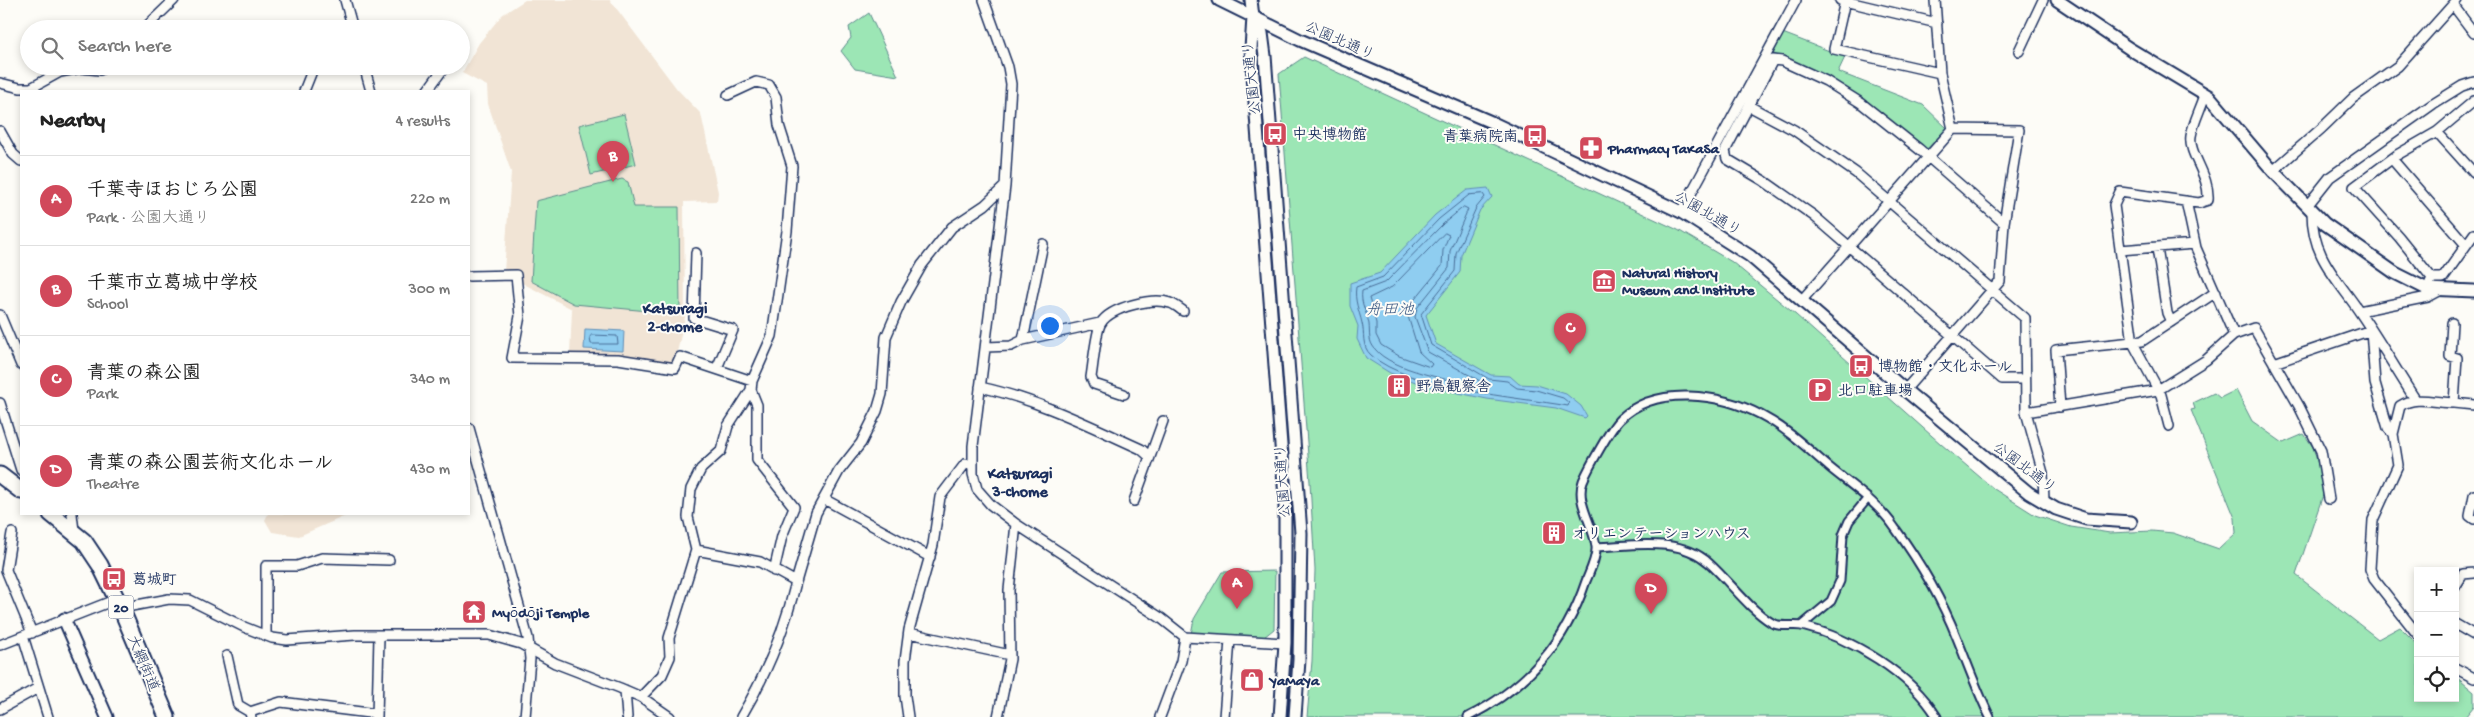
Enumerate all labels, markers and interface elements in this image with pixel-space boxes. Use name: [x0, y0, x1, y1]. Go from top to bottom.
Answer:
street label: 公園北通り: [1301, 18, 1377, 65]
search box: [20, 20, 470, 75]
icon: search: [38, 34, 66, 62]
text: Search here: [78, 36, 172, 59]
street label: 公園大通り: [1240, 40, 1266, 116]
text: Nearby: [40, 110, 105, 135]
text: 4 results: [395, 113, 450, 132]
bus stop icon: 中央博物館: [1262, 121, 1288, 147]
bus stop icon: 青葉病院南: [1522, 123, 1548, 149]
place label: 中央博物館: [1292, 126, 1367, 145]
place label: 青葉病院南: [1443, 128, 1518, 147]
pharmacy icon: Pharmacy TaKaSa: [1578, 135, 1604, 161]
pin: B: [597, 141, 629, 182]
place label: Pharmacy TaKaSa: [1607, 141, 1720, 159]
text: 千葉寺ほおじろ公園: [87, 180, 258, 203]
street label: 公園北通り: [1670, 188, 1744, 241]
text: A: [51, 191, 61, 210]
text: 220 m: [410, 191, 450, 210]
text: Park · 公園大通り: [87, 210, 210, 229]
place label: Natural History Museum and Institute: [1622, 265, 1756, 300]
museum icon: Natural History Museum and Institute: [1591, 268, 1617, 294]
text: 千葉市立葛城中学校: [87, 273, 258, 296]
text: B: [52, 281, 60, 300]
text: 300 m: [408, 281, 450, 300]
text: School: [87, 296, 129, 315]
water label: 舟田池: [1366, 300, 1415, 321]
district label: Katsuragi 2-chome: [642, 301, 708, 338]
your location: [1037, 313, 1063, 339]
pin: C: [1554, 313, 1586, 354]
bus stop icon: 博物館・文化ホール: [1848, 353, 1874, 379]
place label: 博物館・文化ホール: [1878, 358, 2012, 377]
text: 青葉の森公園: [87, 363, 201, 386]
text: C: [52, 371, 60, 390]
text: 340 m: [410, 371, 450, 390]
building icon: 野鳥観察舎: [1386, 373, 1412, 399]
parking icon: 北口駐車場: [1807, 377, 1833, 403]
place label: 野鳥観察舎: [1416, 378, 1491, 397]
place label: 北口駐車場: [1838, 382, 1913, 401]
text: Park: [87, 386, 118, 405]
street label: 公園北通り: [1988, 439, 2059, 498]
street label: 公園大通り: [1272, 443, 1296, 519]
text: 青葉の森公園芸術文化ホール: [87, 453, 333, 476]
text: D: [51, 461, 61, 480]
text: 430 m: [410, 461, 450, 480]
district label: Katsuragi 3-chome: [987, 466, 1053, 503]
text: Theatre: [87, 476, 139, 495]
building icon: オリエンテーションハウス: [1541, 520, 1567, 546]
place label: オリエンテーションハウス: [1572, 526, 1751, 544]
bus stop icon: 葛城町: [101, 566, 127, 592]
map controls: [2414, 567, 2459, 702]
button: +: [2414, 567, 2459, 612]
pin: A: [1221, 568, 1253, 609]
place label: 葛城町: [132, 571, 177, 590]
pin: D: [1635, 573, 1667, 614]
road number: 20: [108, 596, 134, 618]
temple icon: Myōdōji Temple: [461, 599, 487, 625]
place label: Myōdōji Temple: [492, 605, 590, 623]
button: −: [2414, 612, 2459, 657]
street label: 大網街道: [122, 633, 162, 695]
button: locate: [2414, 657, 2459, 702]
shop icon: YaMaYa: [1239, 667, 1265, 693]
place label: YaMaYa: [1268, 673, 1320, 691]

